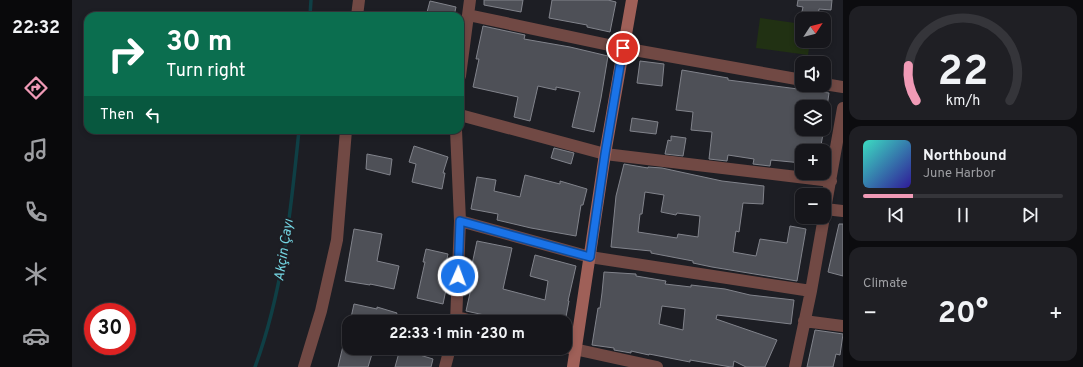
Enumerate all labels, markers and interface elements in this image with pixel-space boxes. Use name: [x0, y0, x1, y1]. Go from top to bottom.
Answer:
north arrow: [795, 12, 831, 48]
map controls: [795, 12, 831, 224]
text: 22:32: [12, 17, 60, 40]
text: 30 m: [166, 25, 232, 61]
icon: right: [100, 28, 152, 80]
pin: [606, 31, 640, 65]
icon: arrive: [612, 37, 634, 59]
text: 22: [938, 47, 988, 100]
button: sound: [795, 56, 831, 92]
text: Turn right: [166, 60, 246, 83]
icon: directions: [22, 74, 50, 102]
text: km/h: [946, 92, 980, 110]
button: layers: [795, 100, 831, 136]
icon: left: [142, 104, 164, 126]
text: Then: [100, 106, 134, 125]
icon: music: [22, 136, 50, 164]
button: +: [795, 144, 831, 180]
text: Northbound: [923, 147, 1007, 166]
text: June Harbor: [923, 166, 996, 182]
button: −: [795, 188, 831, 224]
icon: phone: [22, 198, 50, 226]
icon: previous: [885, 204, 907, 226]
icon: pause: [952, 204, 974, 226]
icon: next: [1019, 204, 1041, 226]
water label: Akçin Çayı: [271, 217, 298, 283]
position arrow: [437, 255, 479, 297]
icon: climate: [22, 260, 50, 288]
text: Climate: [863, 276, 908, 292]
text: 20°: [938, 296, 988, 333]
text: −: [863, 301, 877, 328]
text: +: [1049, 301, 1063, 328]
speed limit sign: 30: [84, 303, 136, 355]
icon: car: [22, 322, 50, 350]
text: 22:33 · 1 min · 230 m: [389, 325, 525, 344]

